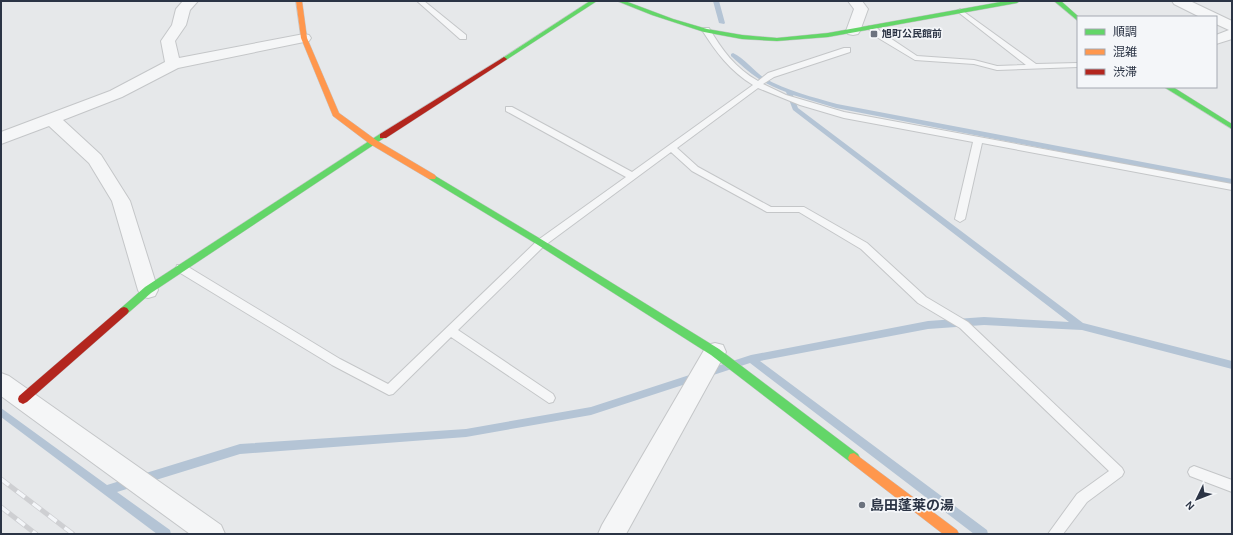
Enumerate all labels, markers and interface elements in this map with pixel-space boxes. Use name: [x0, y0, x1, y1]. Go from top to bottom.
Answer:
legend: [1077, 16, 1217, 88]
text: 順調: [1113, 25, 1137, 39]
place label: 旭町公民館前: [881, 28, 942, 40]
marker: 旭町公民館前: [869, 29, 879, 39]
text: 混雑: [1113, 45, 1137, 59]
text: 渋滞: [1113, 65, 1137, 79]
north arrow: [1177, 479, 1217, 519]
place label: 島田蓬莱の湯: [870, 497, 954, 514]
text: N: [1183, 498, 1197, 513]
marker: 島田蓬莱の湯: [857, 500, 867, 510]

